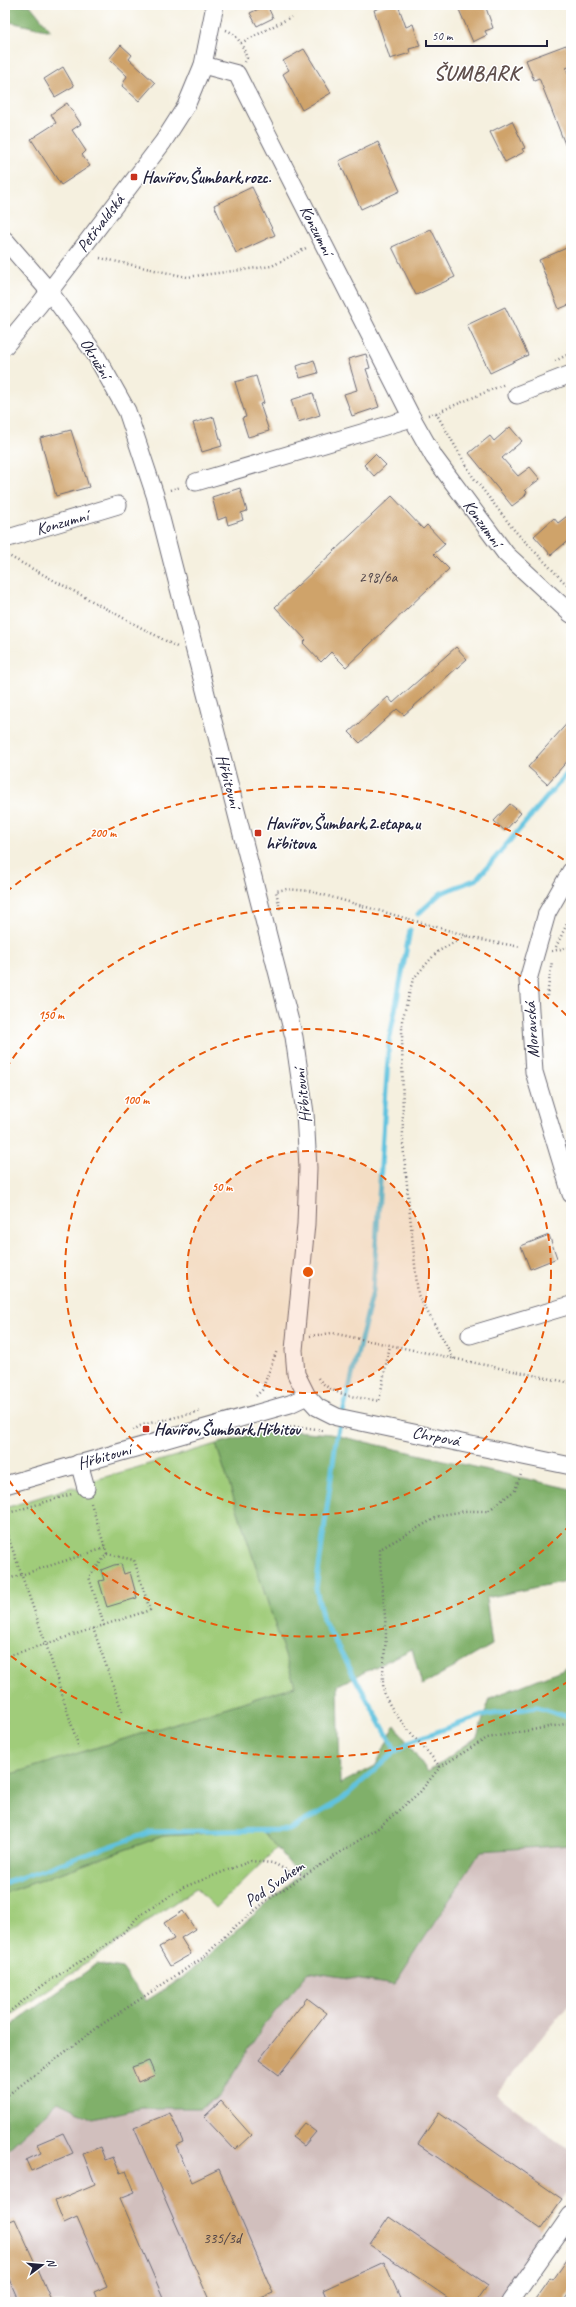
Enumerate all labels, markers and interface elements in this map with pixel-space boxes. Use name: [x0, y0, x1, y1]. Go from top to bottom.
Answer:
scale bar: [426, 22, 547, 48]
text: 50 m: [432, 28, 454, 44]
district label: ŠUMBARK: [434, 60, 524, 86]
place label: Havířov,Šumbark,rozc.: [142, 167, 272, 188]
marker: Havířov,Šumbark,rozc.: [129, 172, 139, 182]
street label: Petřvaldská: [72, 189, 130, 256]
street label: Konzumní: [295, 202, 340, 262]
street label: Okružní: [75, 334, 118, 386]
street label: Konzumní: [458, 496, 509, 554]
street label: Konzumní: [34, 504, 94, 540]
house number: 298/6a: [359, 568, 399, 587]
street label: Hřbitovní: [211, 752, 247, 814]
place label: Havířov,Šumbark,2.etapa,u hřbitova: [266, 813, 422, 854]
text: 200 m: [90, 825, 117, 841]
marker: Havířov,Šumbark,2.etapa,u hřbitova: [253, 828, 263, 838]
street label: Moravská: [519, 1000, 544, 1059]
text: 150 m: [38, 1007, 65, 1023]
street label: Hřbitovní: [288, 1064, 316, 1124]
text: 100 m: [123, 1092, 150, 1108]
text: 50 m: [212, 1179, 233, 1195]
centre of rings: [301, 1265, 315, 1279]
place label: Havířov,Šumbark,Hřbitov: [154, 1419, 302, 1440]
street label: Chrpová: [411, 1422, 463, 1452]
marker: Havířov,Šumbark,Hřbitov: [141, 1424, 151, 1434]
street label: Hřbitovní: [75, 1438, 137, 1474]
street label: Pod Svahem: [241, 1855, 309, 1911]
house number: 335/3d: [203, 2229, 243, 2248]
north arrow: [22, 2245, 62, 2285]
text: N: [44, 2257, 60, 2270]

